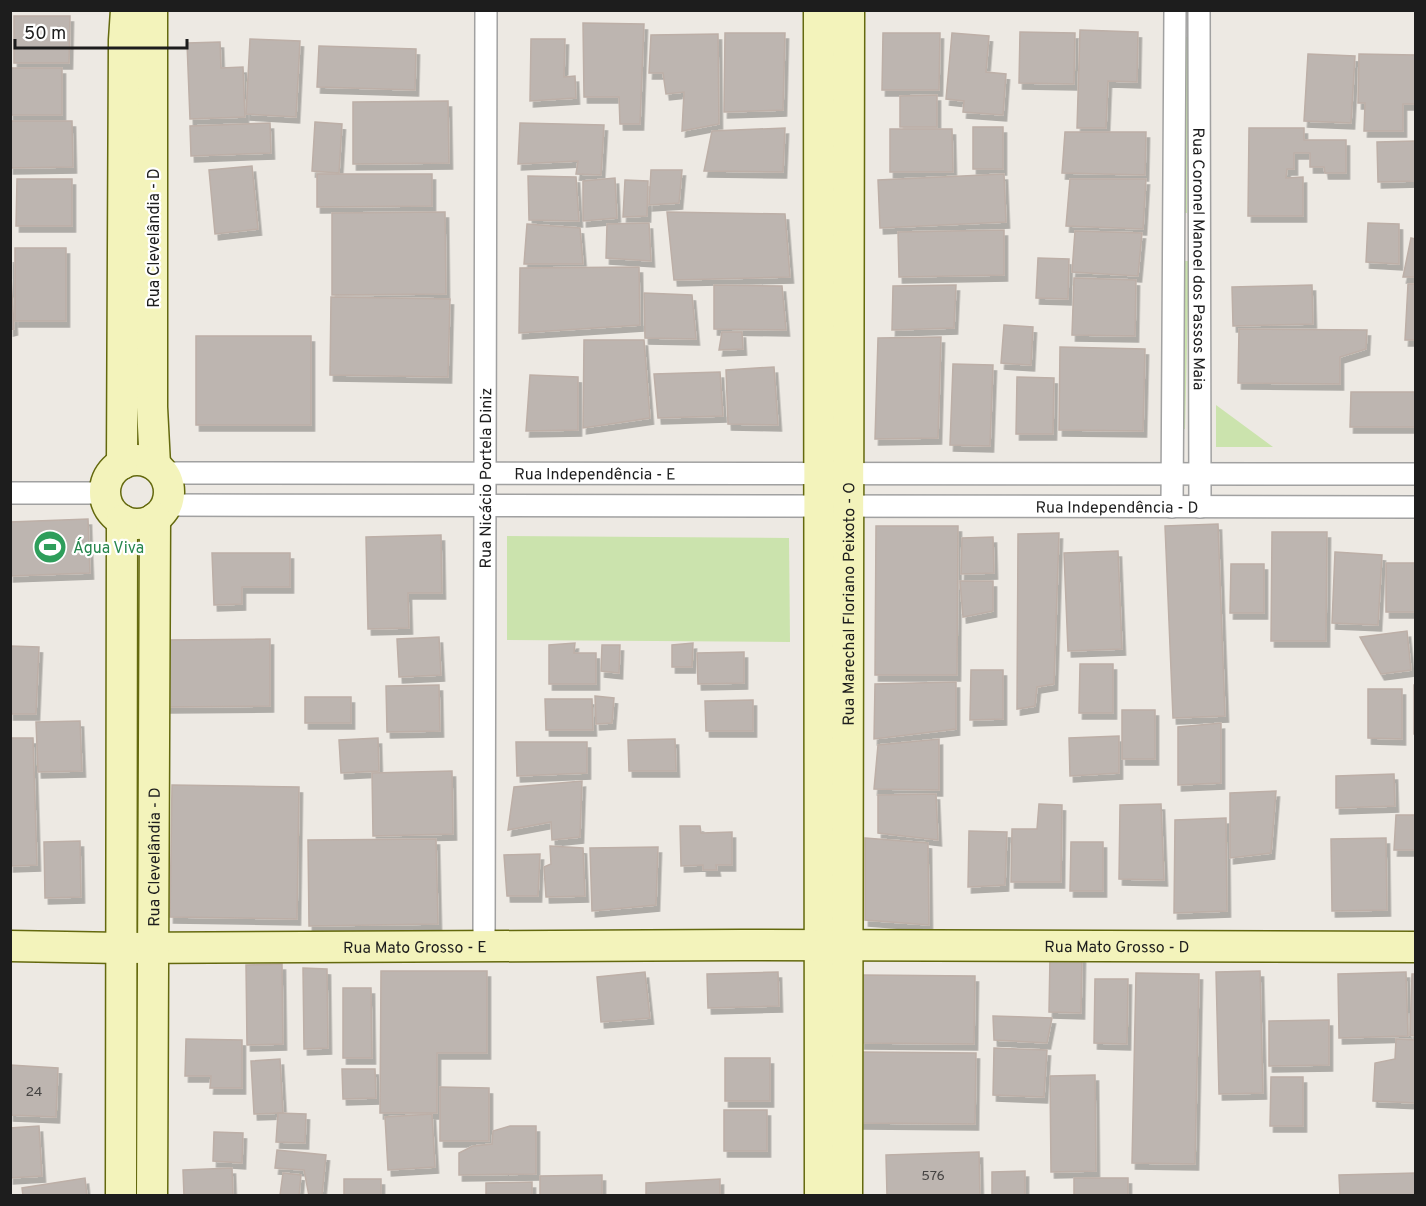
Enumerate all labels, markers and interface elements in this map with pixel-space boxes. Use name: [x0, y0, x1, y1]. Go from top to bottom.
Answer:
scale bar: [15, 12, 188, 50]
text: 50 m: [24, 23, 66, 46]
street label: Rua Coronel Manoel dos Passos Maia: [1187, 127, 1208, 391]
street label: Rua Clevelândia - D: [145, 168, 165, 308]
street label: Rua Nicácio Portela Diniz: [477, 388, 497, 568]
street label: Rua Independência - E: [514, 465, 676, 485]
street label: Rua Marechal Floriano Peixoto - O: [840, 482, 860, 726]
street label: Rua Independência - D: [1036, 498, 1198, 519]
sports icon: Água Viva: [32, 529, 68, 565]
place label: Água Viva: [73, 537, 144, 559]
street label: Rua Clevelândia - D: [145, 787, 166, 927]
street label: Rua Mato Grosso - E: [343, 938, 487, 959]
street label: Rua Mato Grosso - D: [1044, 938, 1190, 958]
house number: 24: [25, 1084, 43, 1101]
house number: 576: [921, 1168, 945, 1185]

